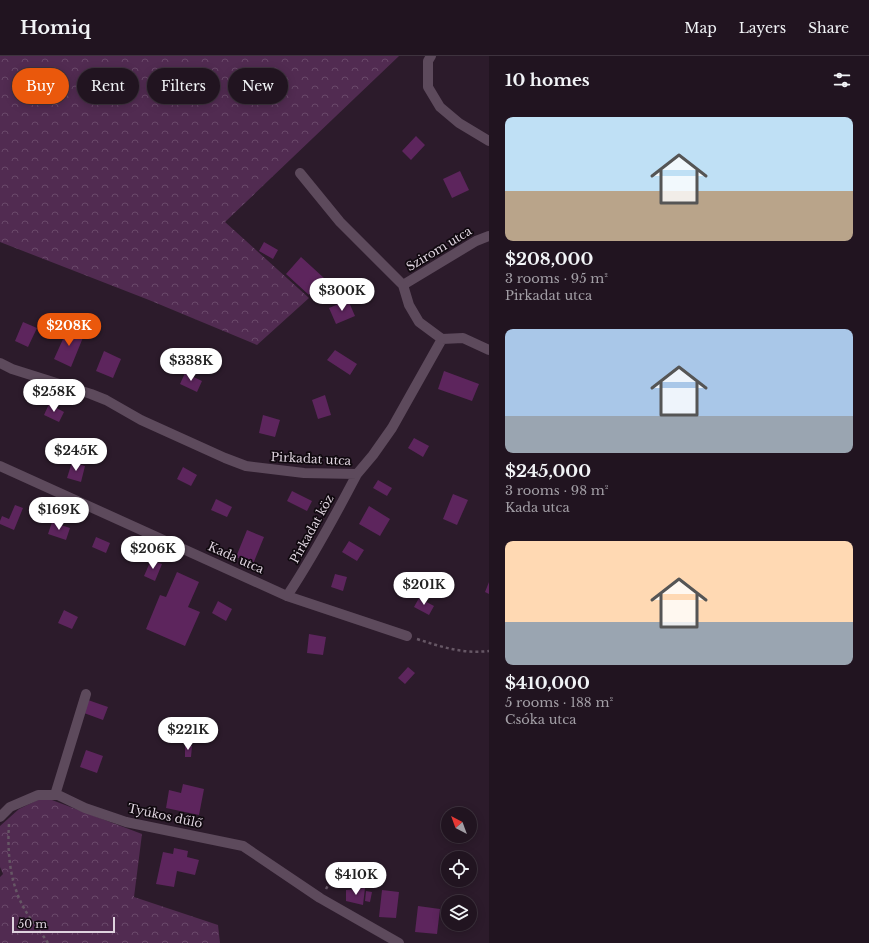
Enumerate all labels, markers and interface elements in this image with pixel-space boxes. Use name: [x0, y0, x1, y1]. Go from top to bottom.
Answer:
text: Homiq: [20, 16, 91, 39]
text: Map: [684, 19, 717, 37]
text: Layers: [739, 19, 786, 37]
text: Share: [808, 19, 849, 37]
chip: Buy: [12, 68, 69, 104]
chip: Rent: [77, 68, 139, 104]
chip: Filters: [147, 68, 220, 104]
chip: New: [228, 68, 288, 104]
icon: filters: [831, 69, 853, 91]
text: 10 homes: [505, 70, 590, 91]
icon: home: [643, 143, 715, 215]
street label: Szirom utca: [403, 223, 475, 274]
text: $208,000: [505, 249, 593, 270]
text: 3 rooms · 95 m²: [505, 270, 608, 287]
pin: $300K: [314, 278, 370, 312]
text: $300K: [319, 282, 365, 299]
text: Pirkadat utca: [505, 287, 592, 304]
pin: $208K: [41, 313, 97, 347]
text: $208K: [46, 317, 92, 334]
pin: $338K: [163, 348, 219, 382]
text: $338K: [169, 352, 213, 369]
icon: home: [643, 355, 715, 427]
pin: $258K: [26, 379, 82, 413]
text: $258K: [32, 383, 76, 400]
pin: $245K: [48, 438, 104, 472]
text: $245K: [54, 442, 98, 459]
street label: Pirkadat utca: [270, 449, 352, 468]
text: $245,000: [505, 461, 591, 482]
text: 3 rooms · 98 m²: [505, 482, 608, 499]
street label: Pirkadat köz: [287, 492, 337, 566]
pin: $169K: [31, 497, 87, 531]
text: Kada utca: [505, 499, 570, 516]
text: $169K: [38, 501, 80, 518]
pin: $206K: [125, 536, 181, 570]
street label: Kada utca: [206, 539, 267, 577]
text: $206K: [130, 540, 176, 557]
icon: home: [643, 567, 715, 639]
pin: $201K: [396, 572, 452, 606]
text: $201K: [402, 576, 446, 593]
text: $410,000: [505, 673, 590, 694]
text: 5 rooms · 188 m²: [505, 694, 613, 711]
text: Csóka utca: [505, 711, 576, 728]
pin: $221K: [160, 717, 216, 751]
text: $221K: [167, 721, 209, 738]
street label: Tyúkos dűlő: [126, 800, 204, 831]
north arrow: [441, 807, 477, 843]
map controls: [441, 807, 477, 931]
button: locate: [441, 851, 477, 887]
pin: $410K: [328, 862, 384, 896]
text: $410K: [334, 866, 378, 883]
button: layers: [441, 895, 477, 931]
scale bar: [12, 915, 115, 934]
text: 50 m: [18, 917, 47, 931]

